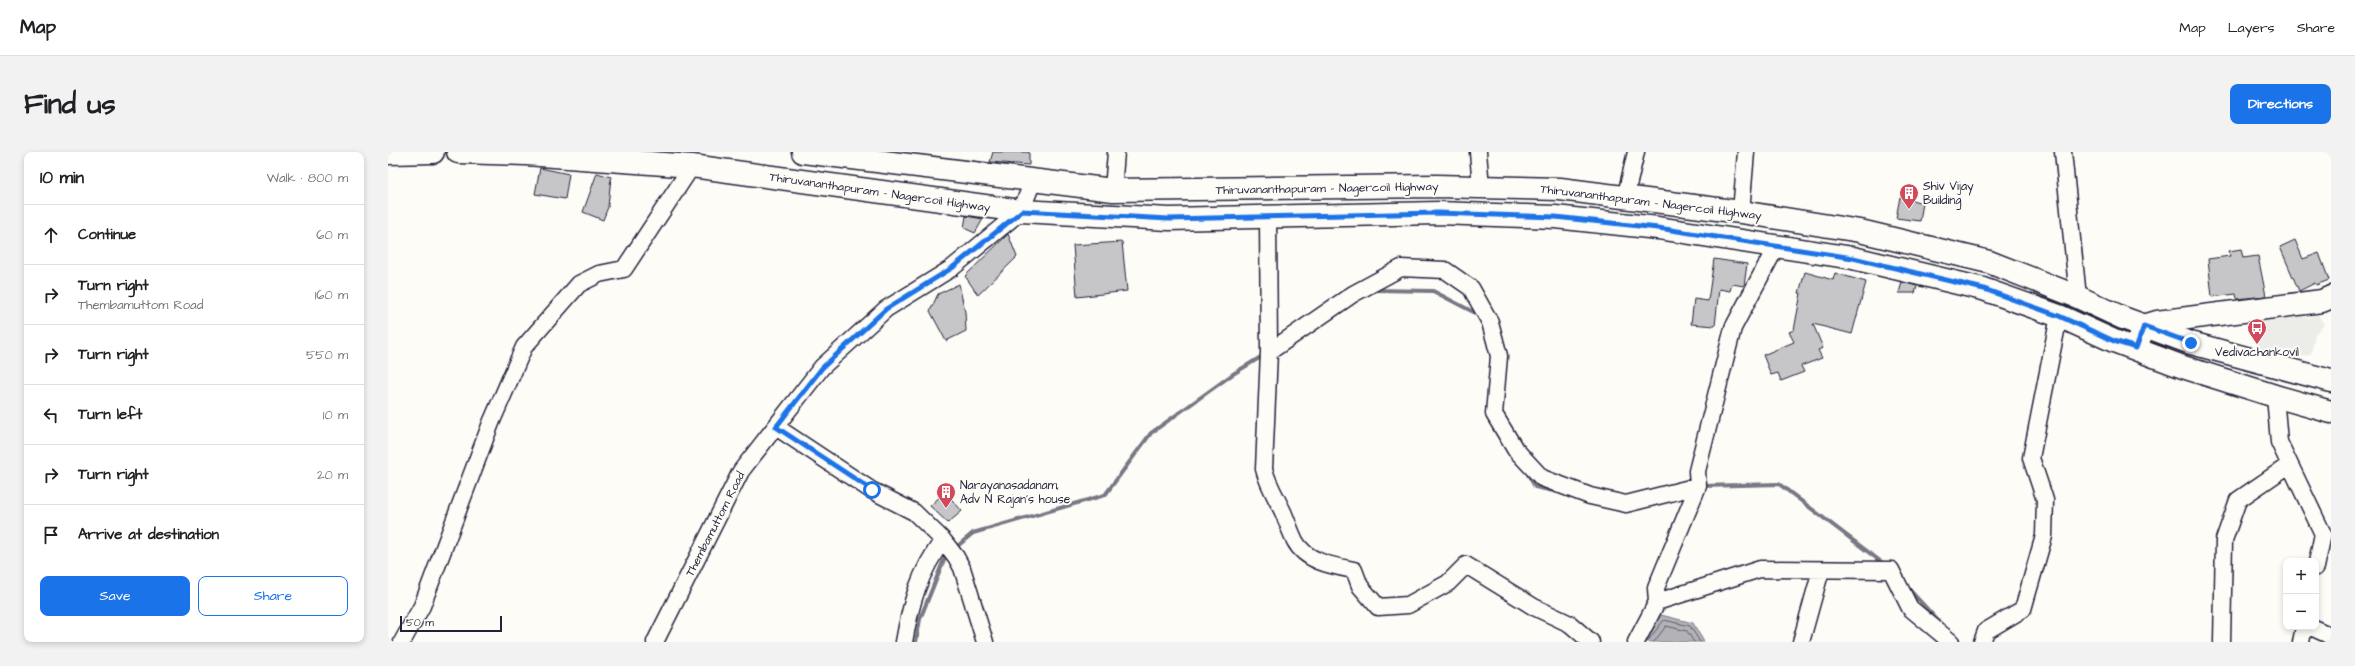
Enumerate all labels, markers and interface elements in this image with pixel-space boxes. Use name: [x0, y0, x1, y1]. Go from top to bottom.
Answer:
text: Map: [20, 14, 56, 41]
text: Map: [2179, 18, 2206, 38]
text: Layers: [2228, 18, 2275, 38]
text: Share: [2297, 18, 2335, 38]
button: Directions: [2230, 84, 2331, 124]
text: Find us: [24, 85, 115, 124]
text: 10 min: [40, 166, 84, 190]
text: Walk · 800 m: [267, 169, 348, 187]
street label: Thiruvananthapuram - Nagercoil Highway: [768, 169, 992, 217]
street label: Thiruvananthapuram - Nagercoil Highway: [1215, 178, 1439, 200]
place label: Shiv Vijay Building: [1923, 178, 1974, 210]
street label: Thiruvananthapuram - Nagercoil Highway: [1539, 180, 1763, 226]
building icon: Shiv Vijay Building: [1898, 182, 1920, 210]
icon: ahead: [40, 224, 62, 246]
text: Continue: [78, 224, 136, 245]
text: 60 m: [316, 226, 348, 244]
text: Turn right: [78, 275, 149, 296]
icon: right: [40, 284, 62, 306]
text: 160 m: [315, 286, 348, 304]
text: Thembamuttom Road: [78, 296, 203, 314]
bus stop icon: Vedivachankovil: [2246, 317, 2268, 345]
route end: [2182, 334, 2200, 352]
icon: right: [40, 344, 62, 366]
text: Turn right: [78, 344, 149, 365]
place label: Vedivachankovil: [2215, 344, 2299, 361]
text: 550 m: [306, 346, 348, 364]
icon: left: [40, 404, 62, 426]
text: Turn left: [78, 404, 142, 425]
text: 10 m: [323, 406, 348, 424]
icon: right: [40, 464, 62, 486]
text: Turn right: [78, 464, 149, 485]
text: 20 m: [317, 466, 348, 484]
street label: Thembamuttom Road: [682, 469, 749, 580]
place label: Narayanasadanam, Adv N Rajan's house: [960, 477, 1071, 508]
route start: [863, 481, 881, 499]
building icon: Narayanasadanam, Adv N Rajan's house: [935, 481, 957, 509]
icon: arrive: [40, 524, 62, 546]
text: Arrive at destination: [78, 524, 219, 545]
map controls: [2283, 558, 2319, 630]
button: +: [2283, 558, 2319, 594]
button: Save: [40, 576, 190, 616]
button: Share: [198, 576, 348, 616]
button: −: [2283, 594, 2319, 630]
scale bar: [400, 614, 502, 633]
text: 50 m: [406, 615, 434, 630]

